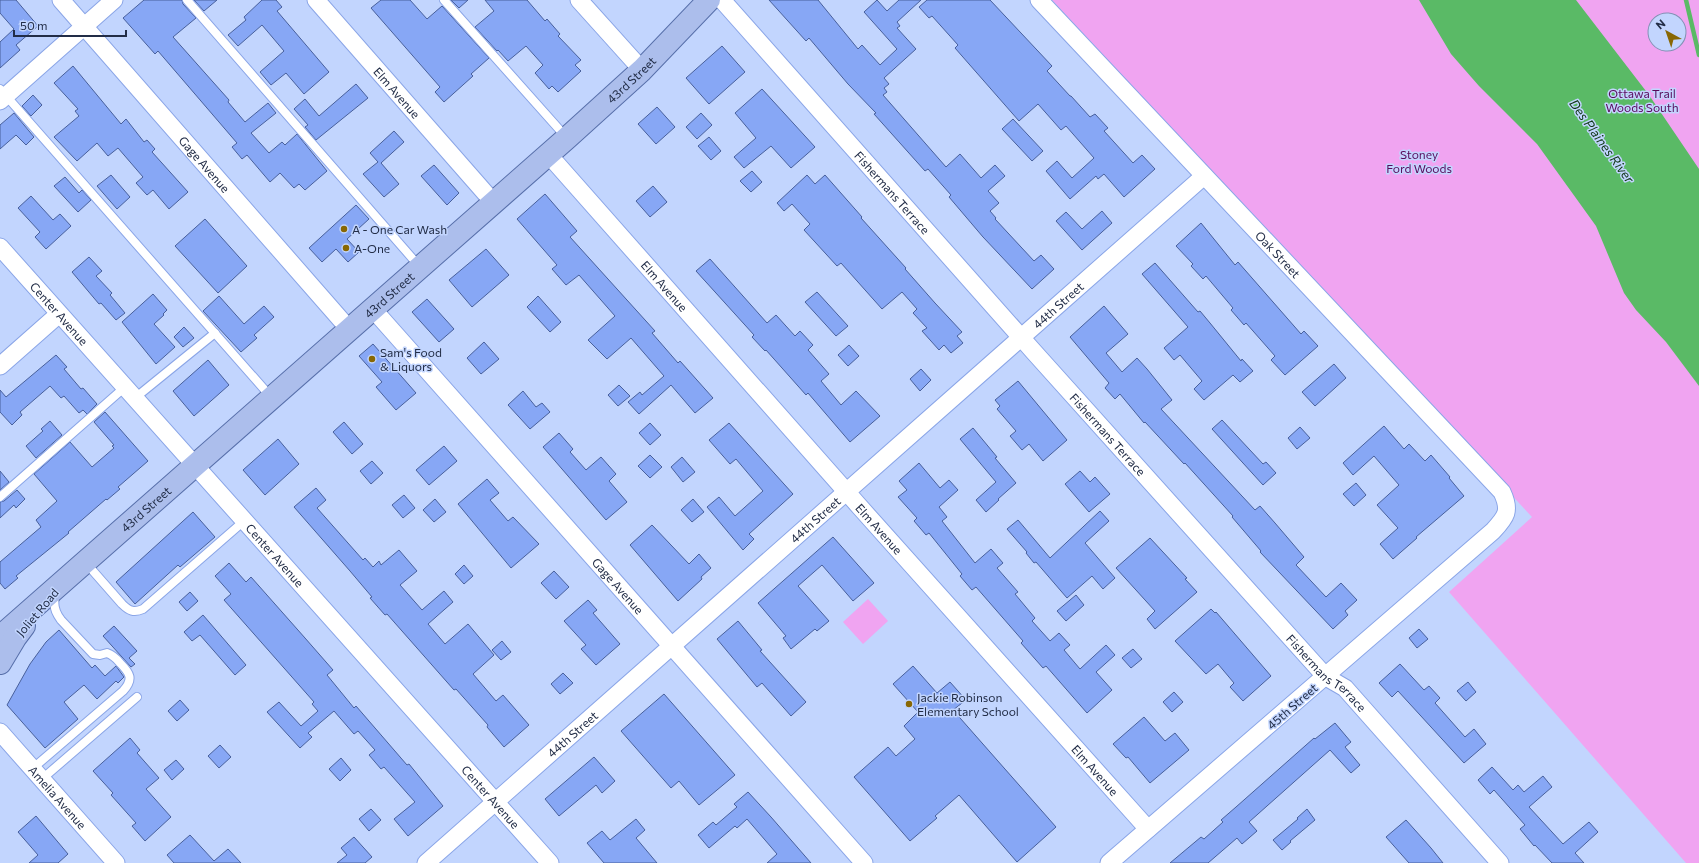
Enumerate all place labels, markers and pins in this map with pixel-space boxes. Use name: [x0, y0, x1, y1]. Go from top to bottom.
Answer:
place label: A - One Car Wash: [352, 222, 447, 236]
marker: A - One Car Wash: [339, 224, 349, 234]
place label: A-One: [354, 241, 390, 255]
marker: A-One: [341, 243, 351, 253]
place label: Sam's Food & Liquors: [380, 345, 442, 373]
marker: Sam's Food & Liquors: [367, 354, 377, 364]
place label: Jackie Robinson Elementary School: [917, 690, 1019, 718]
marker: Jackie Robinson Elementary School: [904, 699, 914, 709]

